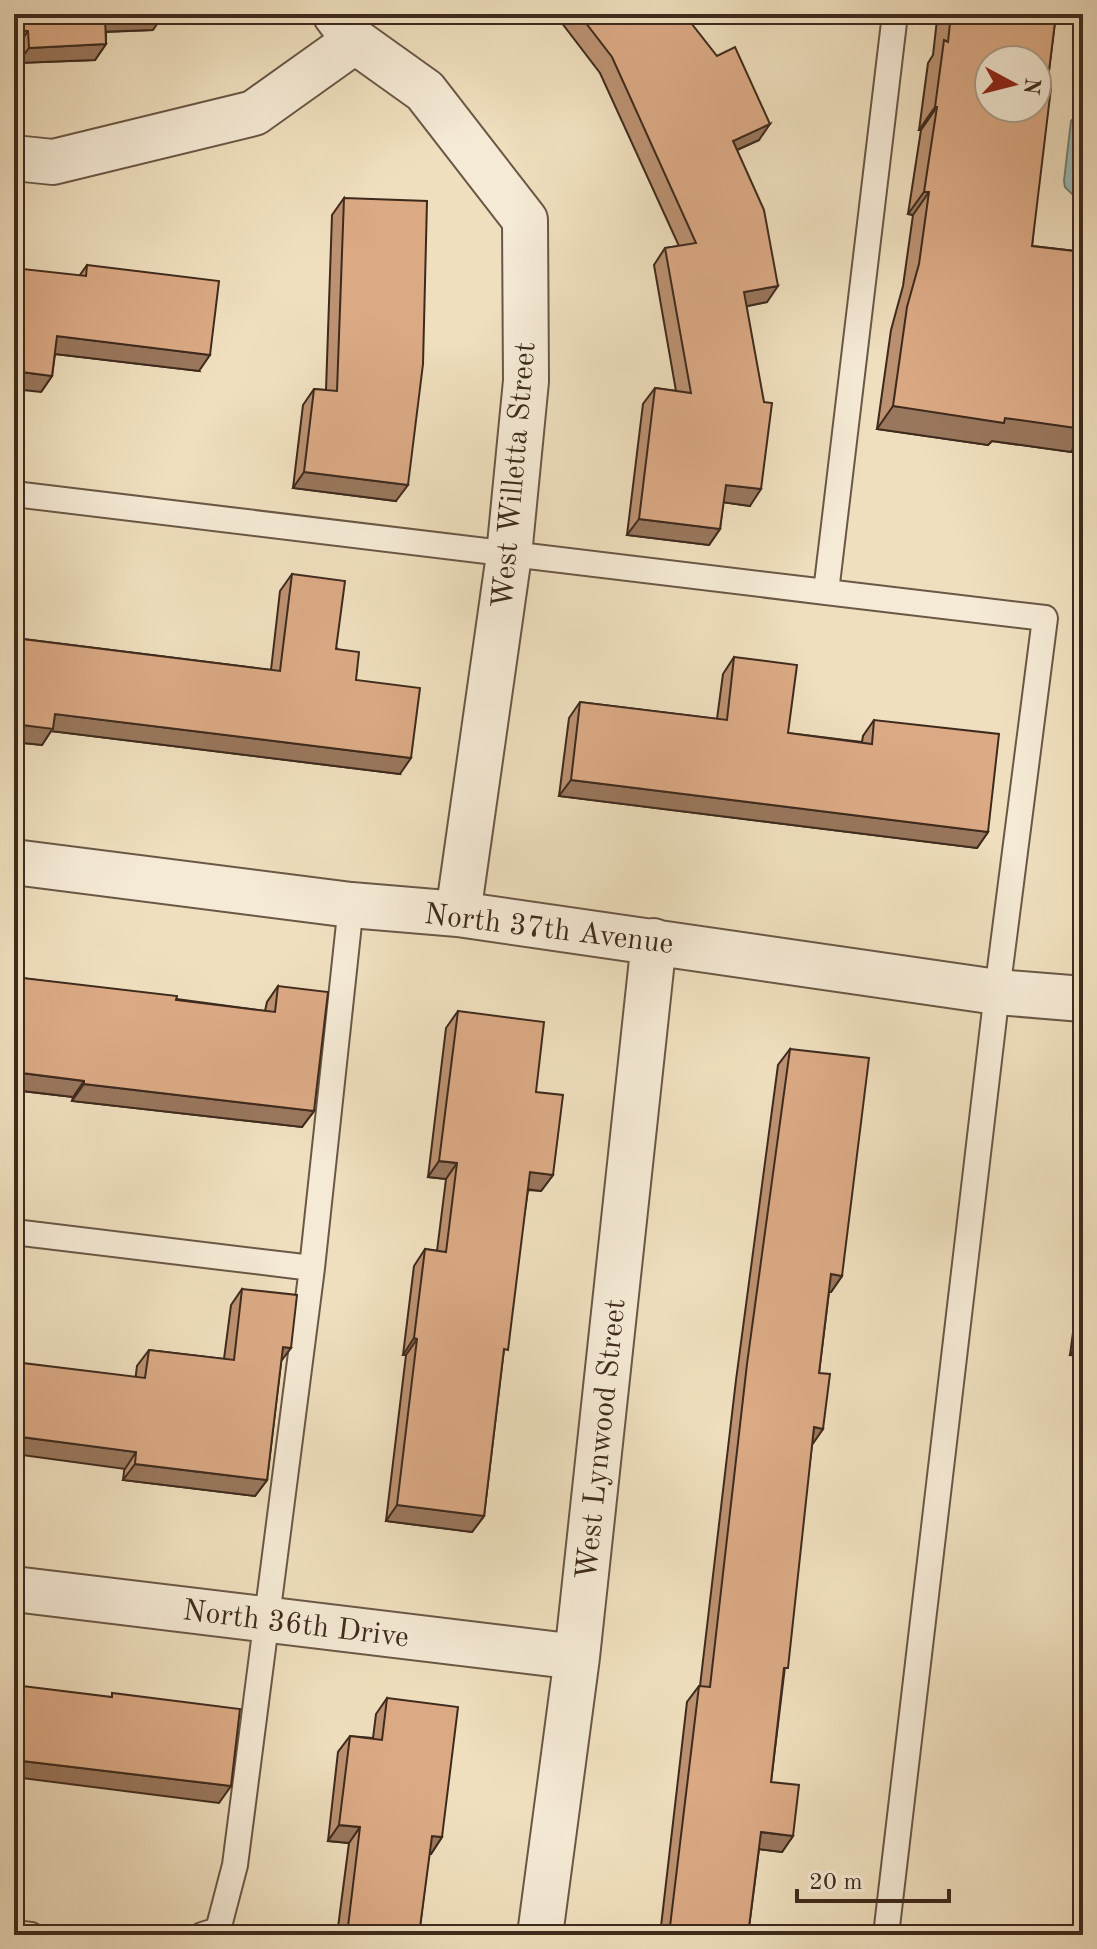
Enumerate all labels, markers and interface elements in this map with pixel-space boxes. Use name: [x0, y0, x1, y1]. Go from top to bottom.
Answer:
north arrow: [973, 44, 1053, 124]
text: N: [1019, 77, 1043, 96]
street label: West Willetta Street: [488, 341, 542, 610]
street label: North 37th Avenue: [422, 900, 675, 960]
street label: West Lynwood Street: [572, 1297, 632, 1581]
street label: North 36th Drive: [181, 1596, 411, 1654]
scale bar: [797, 1853, 949, 1903]
text: 20 m: [809, 1871, 863, 1895]

